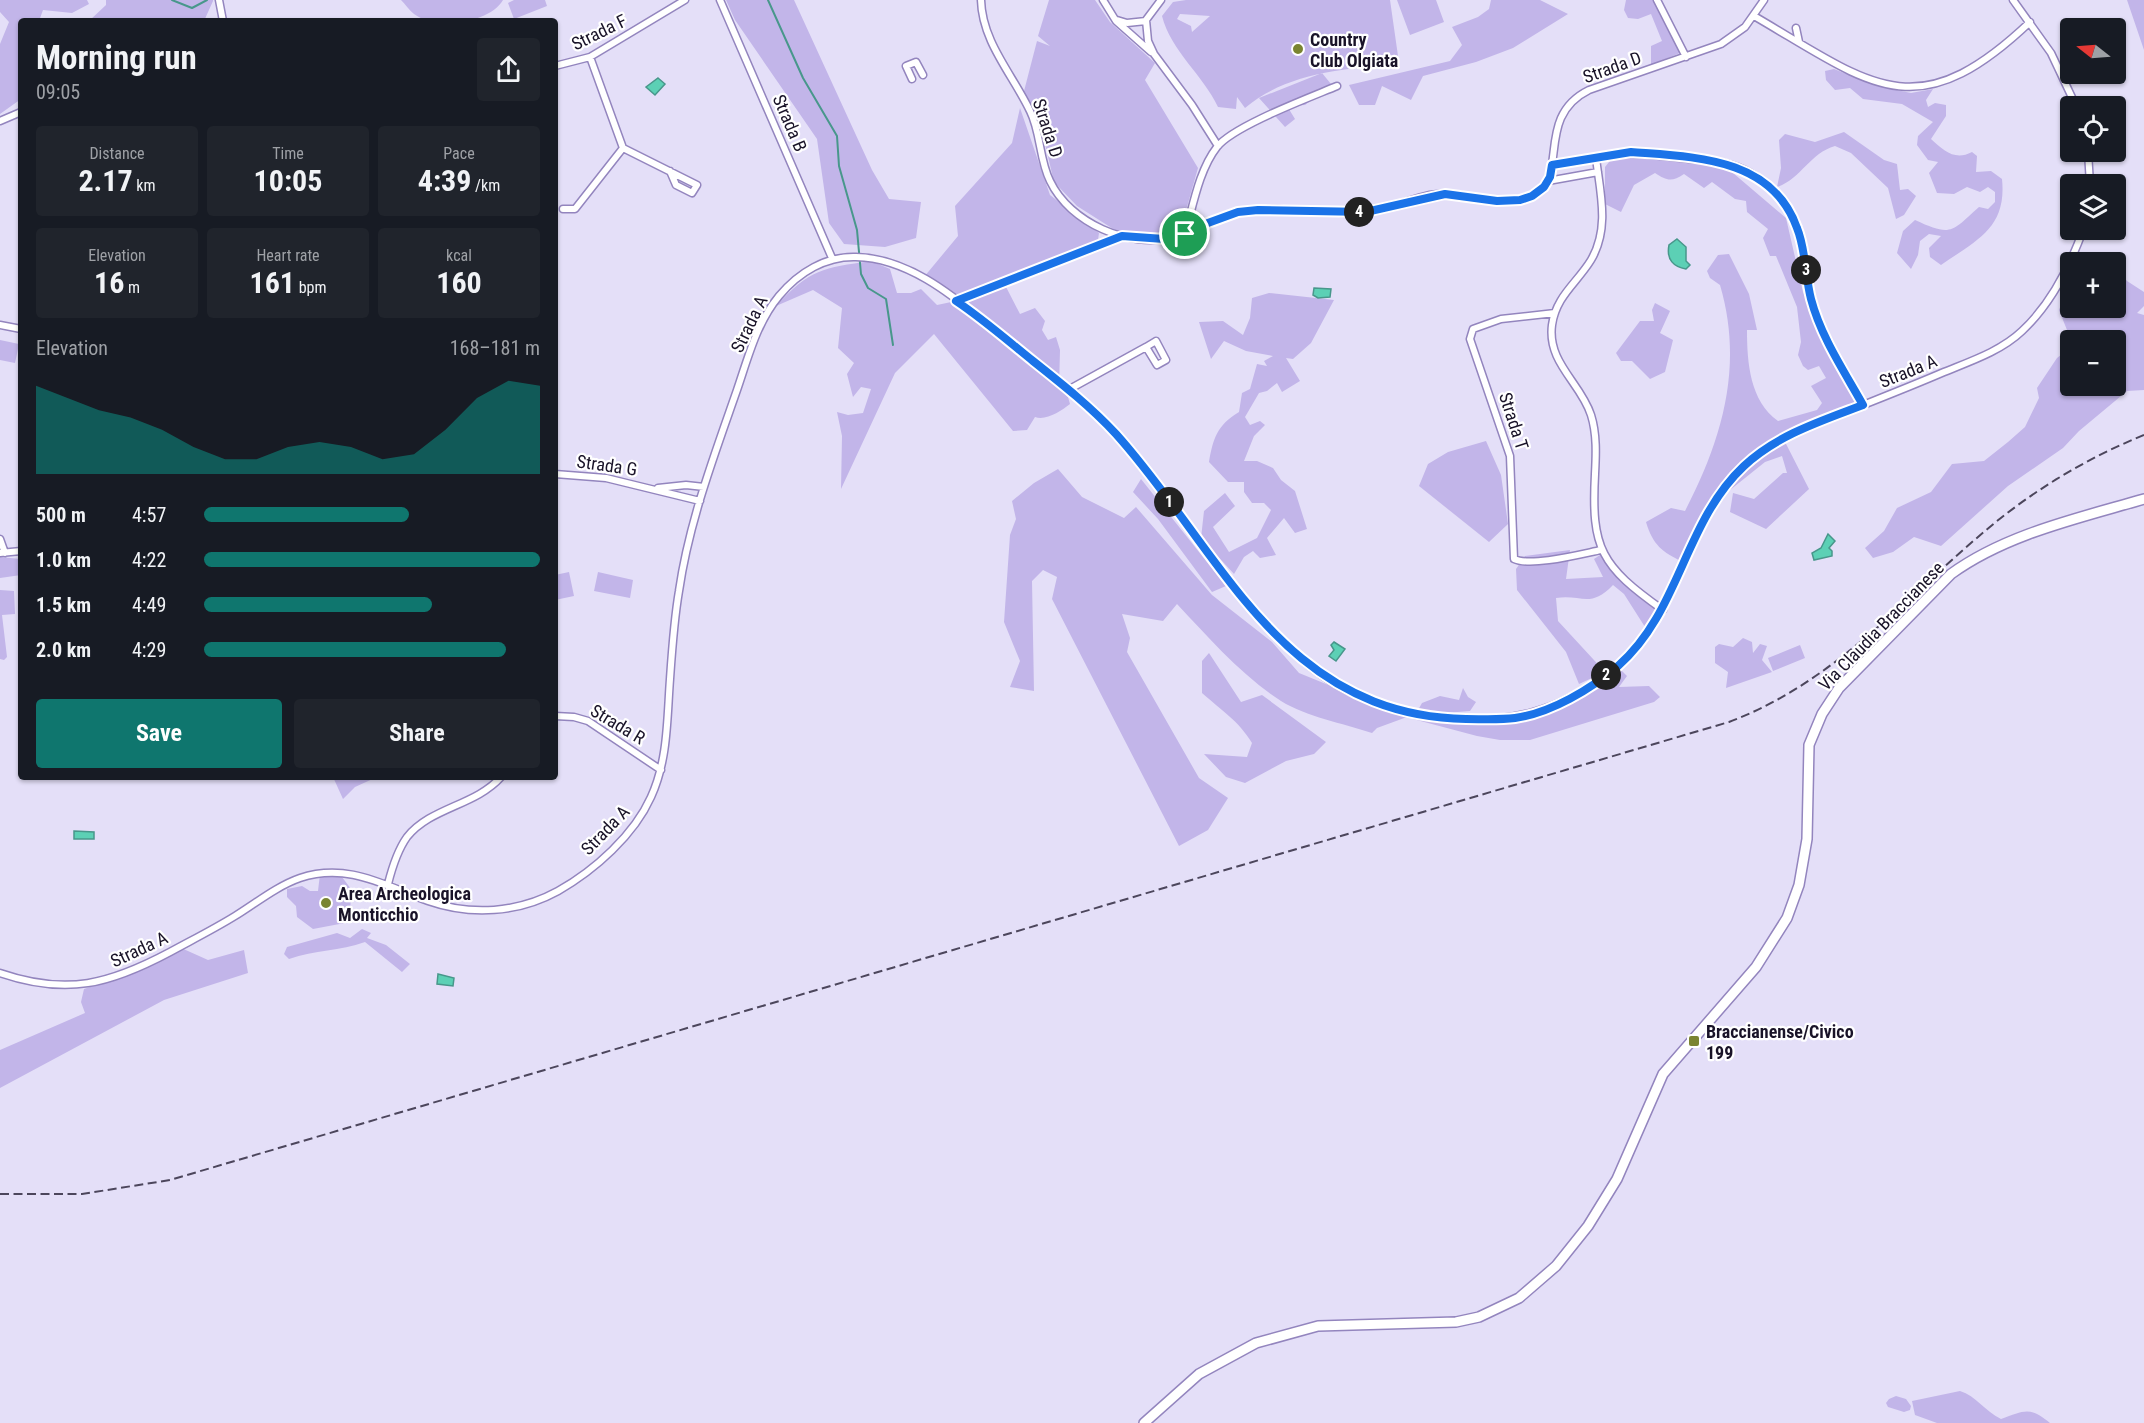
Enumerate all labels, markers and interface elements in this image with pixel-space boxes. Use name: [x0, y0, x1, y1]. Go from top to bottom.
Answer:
street label: Strada F: [568, 10, 630, 54]
north arrow: [2060, 18, 2126, 84]
map controls: [2060, 18, 2126, 396]
place label: Country Club Olgiata: [1310, 29, 1398, 71]
text: Morning run: [36, 38, 197, 77]
button: share: [477, 38, 540, 101]
marker: Country Club Olgiata: [1291, 42, 1305, 56]
street label: Strada D: [1580, 47, 1644, 87]
text: 09:05: [36, 80, 80, 104]
street label: Strada B: [769, 91, 811, 155]
street label: Strada D: [1029, 96, 1067, 160]
button: locate: [2060, 96, 2126, 162]
text: Distance: [89, 144, 145, 163]
text: Time: [272, 144, 304, 163]
text: Pace: [443, 144, 475, 163]
text: 2.17: [78, 163, 133, 198]
text: 10:05: [254, 163, 322, 198]
text: 4:39: [418, 163, 471, 198]
button: layers: [2060, 174, 2126, 240]
text: km: [133, 176, 156, 195]
text: /km: [471, 176, 500, 195]
pin: 4: [1344, 197, 1374, 227]
text: 4: [1355, 202, 1363, 221]
pin: [1159, 208, 1210, 259]
icon: arrive: [1168, 217, 1201, 250]
text: Elevation: [88, 246, 146, 265]
text: Heart rate: [256, 246, 320, 265]
text: kcal: [446, 246, 472, 265]
button: +: [2060, 252, 2126, 318]
pin: 3: [1791, 255, 1821, 285]
text: 3: [1802, 260, 1810, 279]
text: 16: [94, 265, 124, 300]
text: 161: [250, 265, 295, 300]
text: 160: [436, 265, 482, 300]
text: m: [124, 278, 140, 297]
text: bpm: [295, 278, 326, 297]
street label: Strada A: [726, 292, 772, 356]
button: −: [2060, 330, 2126, 396]
text: Elevation: [36, 336, 108, 360]
text: 168–181 m: [450, 336, 540, 360]
street label: Strada A: [1876, 350, 1941, 392]
street label: Strada T: [1495, 390, 1533, 452]
street label: Strada G: [575, 450, 639, 480]
pin: 1: [1154, 487, 1184, 517]
text: 1: [1165, 492, 1173, 511]
text: 500 m: [36, 503, 86, 527]
text: 4:57: [132, 503, 166, 527]
text: 1.0 km: [36, 548, 91, 572]
text: 4:22: [132, 548, 166, 572]
street label: Via Claudia Braccianese: [1814, 557, 1948, 695]
text: 1.5 km: [36, 593, 91, 617]
text: 4:49: [132, 593, 166, 617]
text: 2.0 km: [36, 638, 91, 662]
text: 4:29: [132, 638, 166, 662]
pin: 2: [1591, 660, 1621, 690]
text: 2: [1602, 665, 1610, 684]
button: Save: [36, 699, 282, 768]
button: Share: [294, 699, 540, 768]
street label: Strada R: [587, 700, 649, 749]
street label: Strada A: [576, 801, 634, 859]
place label: Area Archeologica Monticchio: [338, 883, 471, 925]
marker: Area Archeologica Monticchio: [319, 896, 333, 910]
street label: Strada A: [107, 926, 171, 971]
place label: Braccianense/Civico 199: [1706, 1021, 1854, 1063]
marker: Braccianense/Civico 199: [1687, 1034, 1701, 1048]

